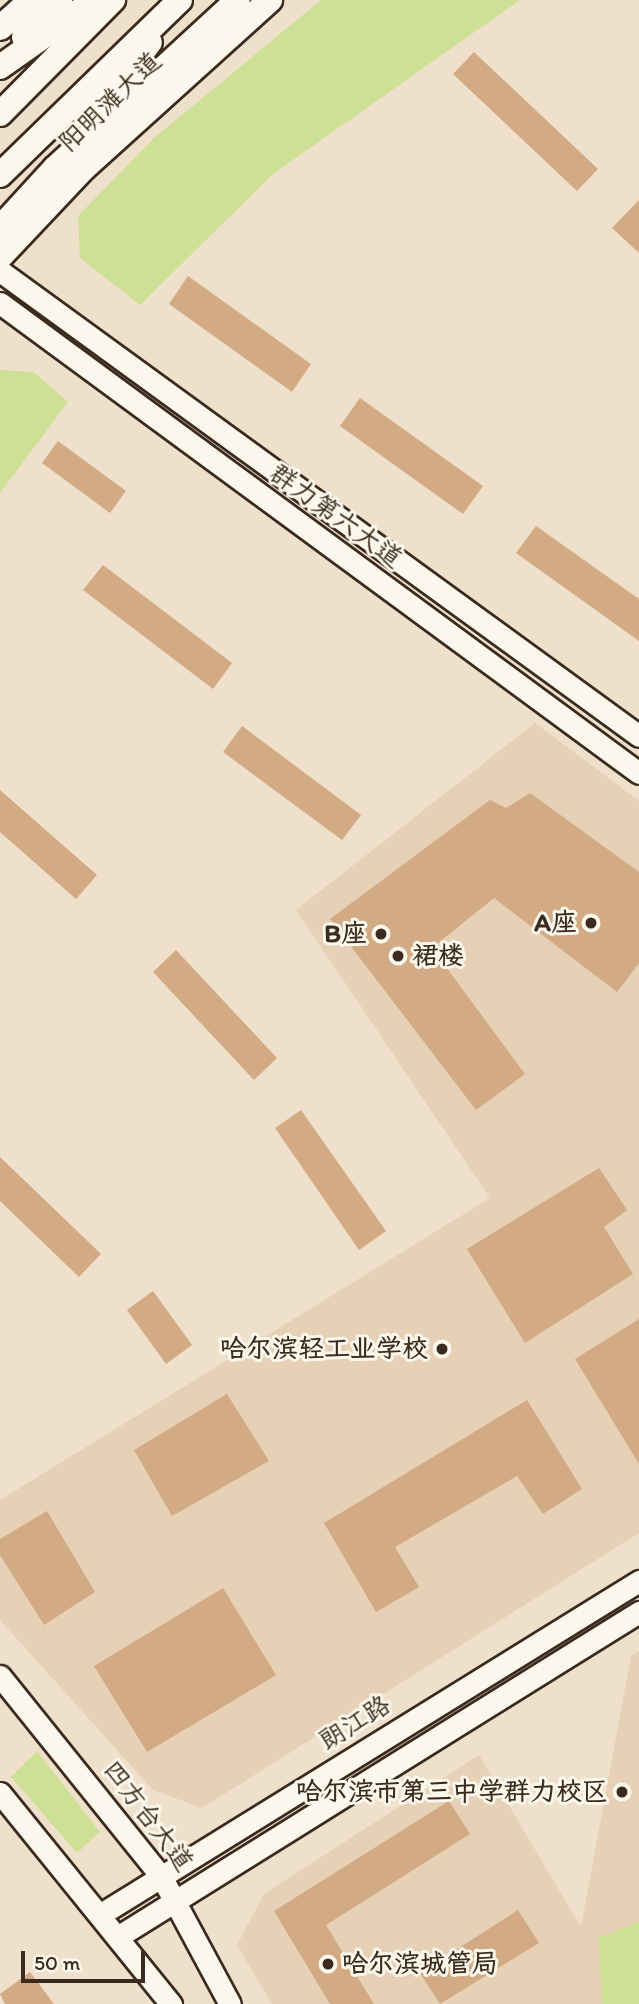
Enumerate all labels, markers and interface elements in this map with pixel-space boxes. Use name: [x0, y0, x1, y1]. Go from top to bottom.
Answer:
street label: 阳明滩大道: [52, 46, 168, 158]
street label: 群力第六大道: [264, 458, 408, 574]
place label: A座: [534, 907, 577, 939]
marker: A座: [583, 915, 599, 931]
place label: B座: [324, 918, 367, 950]
marker: B座: [373, 926, 389, 942]
place label: 裙楼: [412, 940, 464, 972]
marker: 裙楼: [390, 948, 406, 964]
place label: 哈尔滨轻工业学校: [220, 1333, 428, 1365]
marker: 哈尔滨轻工业学校: [434, 1341, 450, 1357]
street label: 朗江路: [314, 1689, 396, 1757]
street label: 四方台大道: [96, 1755, 200, 1877]
place label: 哈尔滨市第三中学群力校区: [296, 1776, 608, 1808]
marker: 哈尔滨市第三中学群力校区: [614, 1784, 630, 1800]
scale bar: [24, 1938, 149, 1982]
place label: 哈尔滨城管局: [342, 1948, 498, 1980]
text: 50 m: [34, 1950, 80, 1975]
marker: 哈尔滨城管局: [320, 1956, 336, 1972]

